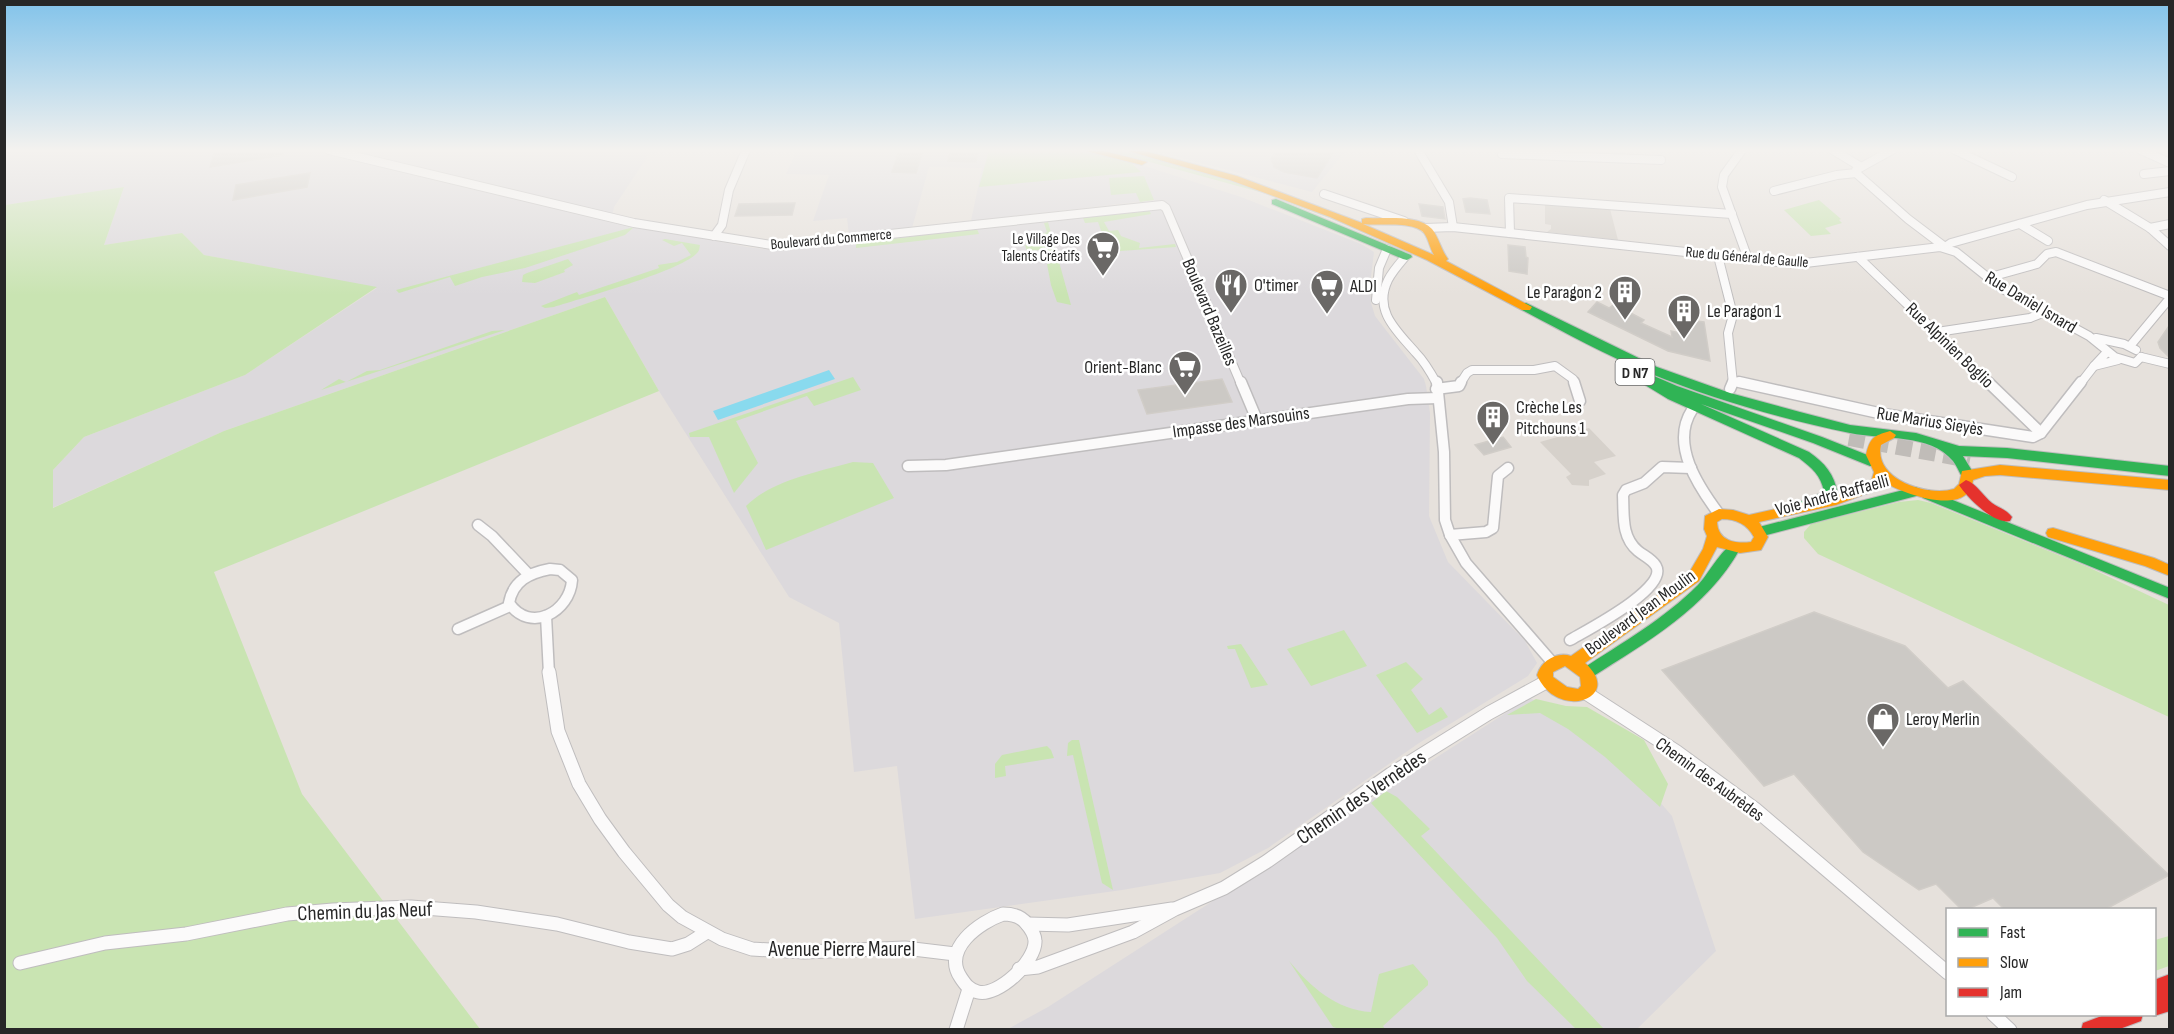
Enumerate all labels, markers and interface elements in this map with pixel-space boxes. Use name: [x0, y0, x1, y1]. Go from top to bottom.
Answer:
street label: Boulevard du Commerce: [770, 225, 892, 254]
place label: Le Village Des Talents Créatifs: [1001, 230, 1080, 266]
supermarket icon: Le Village Des Talents Créatifs: [1085, 230, 1121, 277]
street label: Rue du Général de Gaulle: [1685, 243, 1809, 272]
street label: Boulevard Bazeilles: [1178, 255, 1242, 369]
restaurant icon: O'timer: [1213, 267, 1249, 314]
street label: Rue Daniel Isnard: [1981, 267, 2080, 338]
supermarket icon: ALDI: [1309, 268, 1345, 315]
building icon: Le Paragon 2: [1607, 274, 1643, 321]
place label: O'timer: [1254, 275, 1299, 296]
place label: ALDI: [1349, 276, 1377, 297]
place label: Le Paragon 2: [1527, 282, 1602, 303]
building icon: Le Paragon 1: [1666, 293, 1702, 340]
street label: Rue Alpinien Boglio: [1901, 298, 1998, 393]
place label: Le Paragon 1: [1707, 301, 1782, 322]
supermarket icon: Orient-Blanc: [1167, 349, 1203, 396]
place label: Orient-Blanc: [1084, 357, 1162, 378]
road number: D N7: [1616, 359, 1654, 385]
place label: Crèche Les Pitchouns 1: [1516, 397, 1586, 439]
building icon: Crèche Les Pitchouns 1: [1475, 399, 1511, 446]
street label: Impasse des Marsouins: [1171, 402, 1311, 442]
street label: Rue Marius Sieyès: [1875, 403, 1985, 440]
street label: Voie André Raffaelli: [1773, 470, 1891, 521]
street label: Boulevard Jean Moulin: [1581, 565, 1700, 659]
shop icon: Leroy Merlin: [1865, 701, 1901, 748]
place label: Leroy Merlin: [1906, 709, 1980, 730]
street label: Chemin des Aubrèdes: [1651, 733, 1768, 826]
street label: Chemin des Vernèdes: [1292, 745, 1431, 850]
street label: Chemin du Jas Neuf: [297, 897, 434, 926]
legend: [1946, 908, 2156, 1016]
text: Fast: [2000, 922, 2026, 943]
street label: Avenue Pierre Maurel: [768, 937, 915, 962]
text: Slow: [2000, 952, 2029, 973]
text: Jam: [1999, 982, 2022, 1003]

